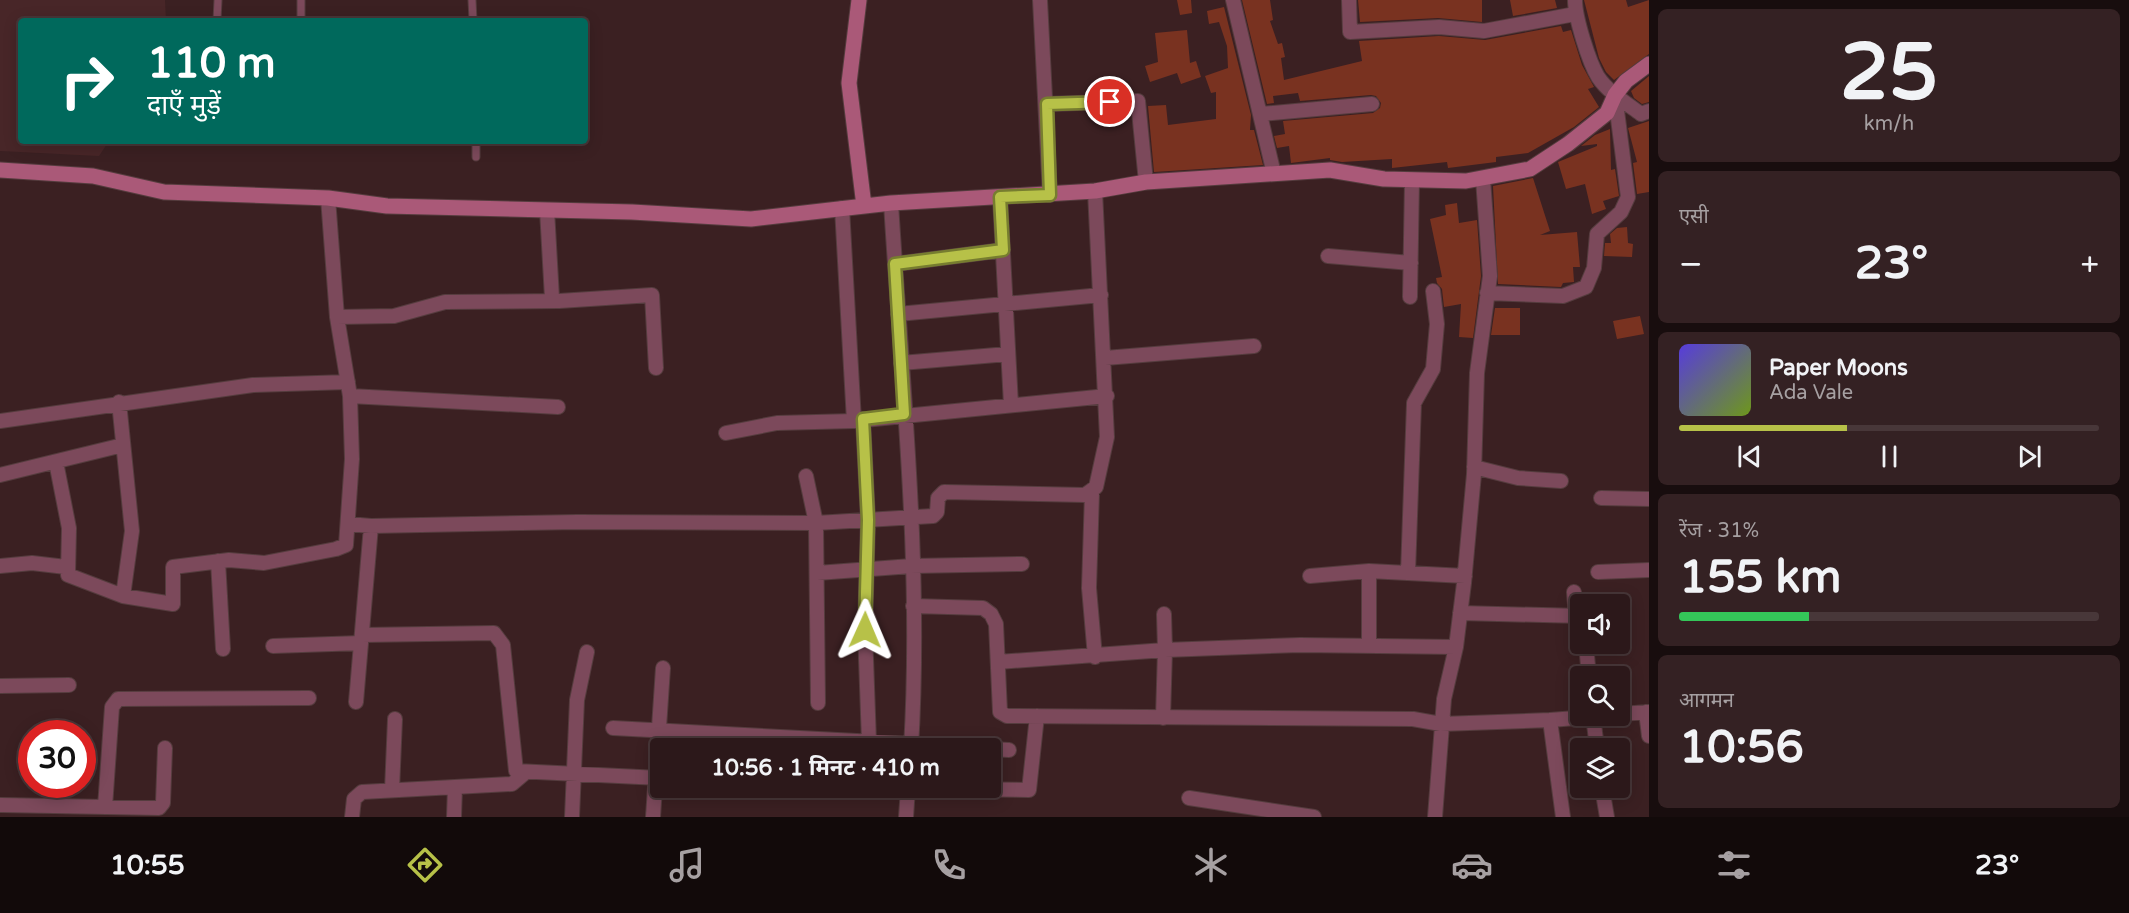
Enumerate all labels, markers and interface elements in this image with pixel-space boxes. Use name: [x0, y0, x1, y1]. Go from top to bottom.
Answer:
text: 25: [1840, 26, 1938, 120]
text: 110 m: [147, 38, 276, 89]
icon: right: [48, 42, 126, 120]
pin: [1084, 76, 1135, 127]
icon: arrive: [1093, 85, 1126, 118]
text: दाएँ मुड़ें: [147, 89, 221, 122]
text: km/h: [1864, 112, 1914, 136]
text: एसी: [1679, 205, 1709, 229]
text: 23°: [1855, 237, 1928, 291]
text: −: [1679, 245, 1703, 284]
text: +: [2080, 245, 2099, 284]
text: Paper Moons: [1769, 355, 1908, 381]
text: Ada Vale: [1769, 381, 1853, 405]
icon: previous: [1733, 440, 1766, 473]
icon: pause: [1873, 440, 1906, 473]
icon: next: [2013, 440, 2046, 473]
text: रेंज · 31%: [1679, 519, 1759, 543]
text: 155 km: [1679, 551, 1841, 605]
map controls: [1570, 594, 1630, 798]
button: sound: [1570, 594, 1630, 654]
position arrow: [833, 598, 897, 662]
button: search: [1570, 666, 1630, 726]
text: आगमन: [1679, 689, 1734, 713]
speed limit sign: 30: [18, 720, 96, 798]
text: 10:56: [1679, 721, 1804, 775]
button: layers: [1570, 738, 1630, 798]
text: 10:56 · 1 मिनट · 410 m: [711, 755, 940, 781]
icon: directions: [404, 844, 446, 886]
icon: music: [666, 844, 708, 886]
icon: phone: [928, 844, 970, 886]
icon: climate: [1190, 844, 1232, 886]
icon: car: [1451, 844, 1493, 886]
icon: filters: [1713, 844, 1755, 886]
text: 10:55: [110, 849, 185, 882]
text: 23°: [1975, 849, 2019, 882]

